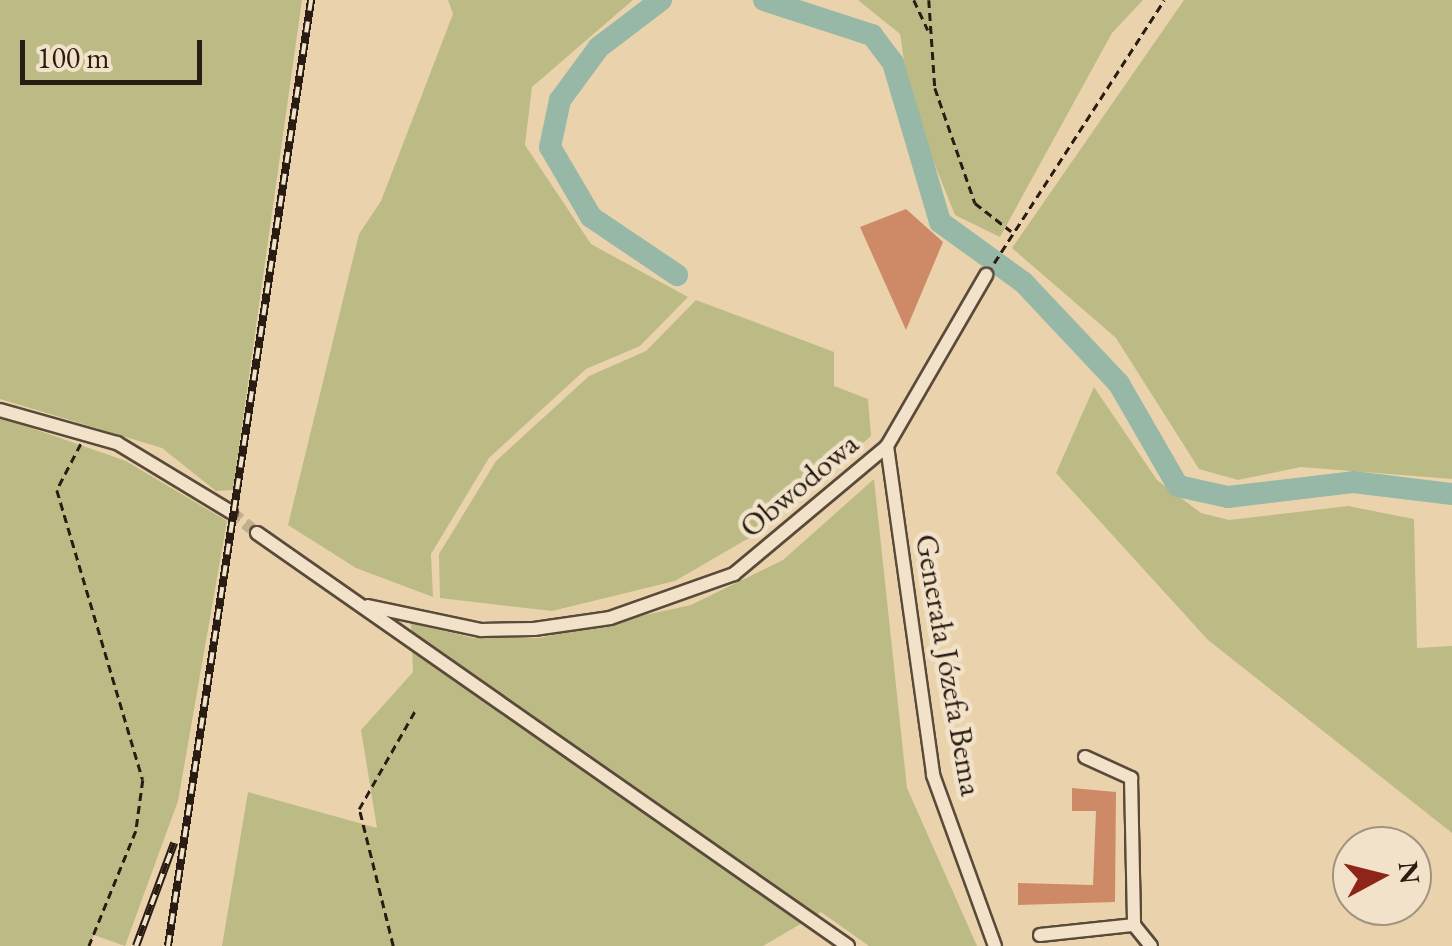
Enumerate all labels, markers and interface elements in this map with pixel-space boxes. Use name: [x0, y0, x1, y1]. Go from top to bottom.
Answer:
scale bar: [25, 20, 208, 82]
text: 100 m: [37, 38, 110, 77]
street label: Obwodowa: [732, 424, 866, 546]
street label: Generała Józefa Bema: [907, 531, 991, 799]
north arrow: [1332, 826, 1432, 926]
text: N: [1391, 859, 1429, 886]

